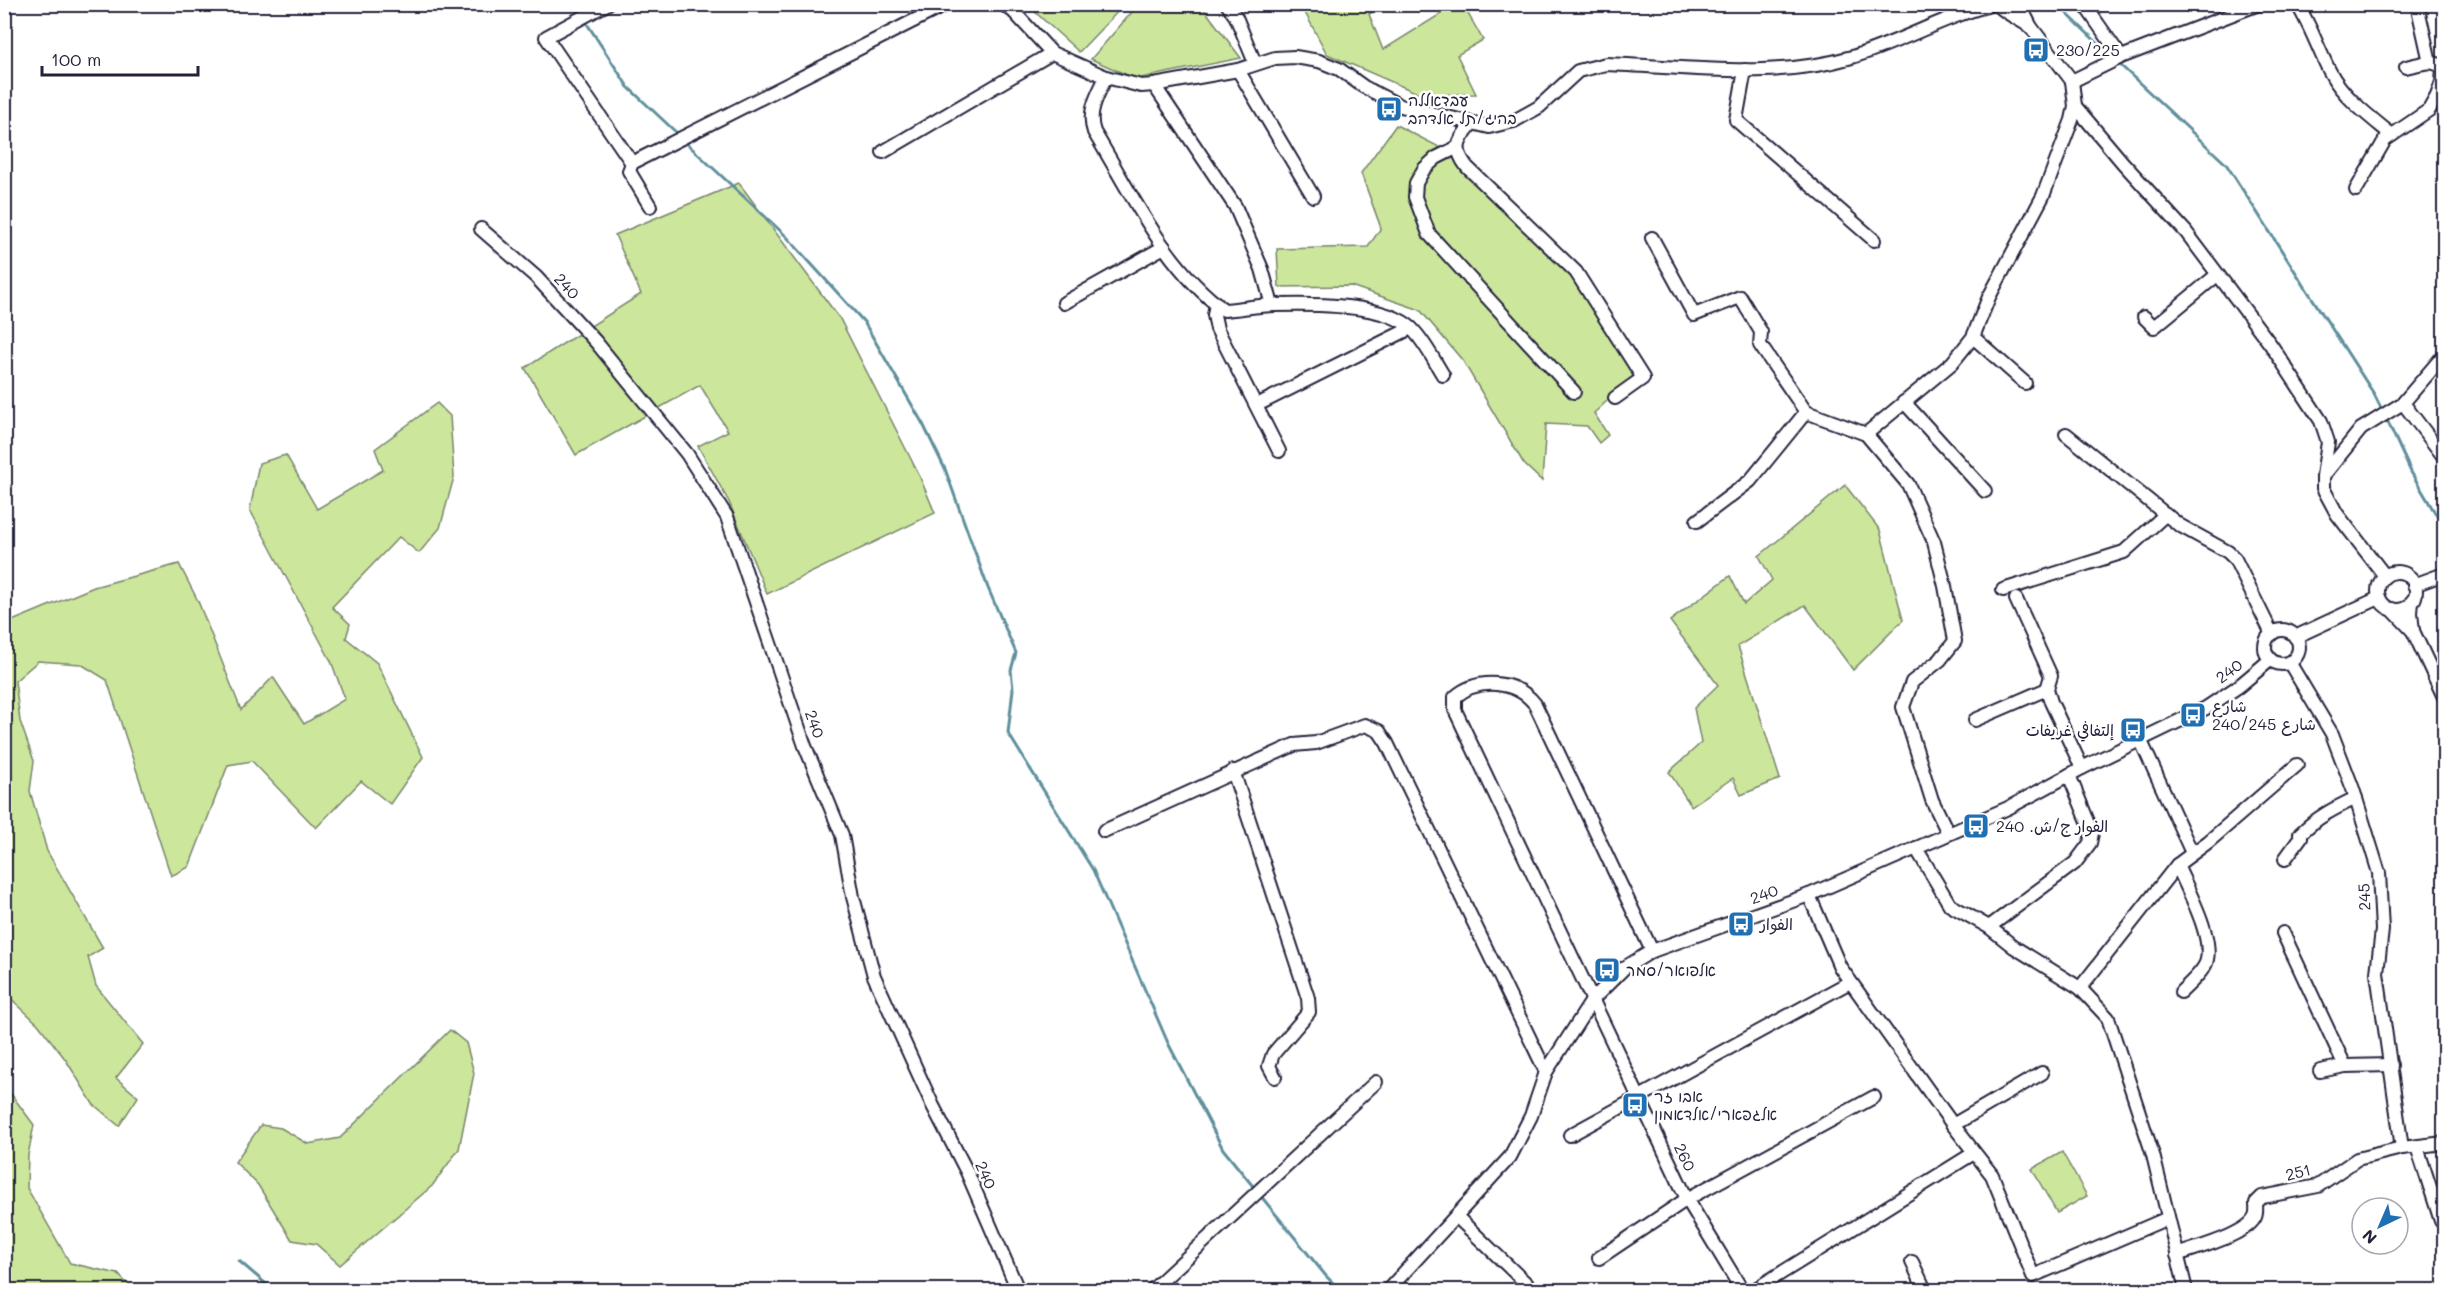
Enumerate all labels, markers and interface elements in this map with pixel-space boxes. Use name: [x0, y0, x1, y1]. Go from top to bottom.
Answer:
bus stop icon: 230/225: [2021, 35, 2051, 65]
scale bar: [42, 39, 198, 77]
place label: 230/225: [2056, 39, 2120, 60]
text: 100 m: [51, 47, 101, 71]
place label: עבדאללה בהיג/תל אלדהב: [1408, 89, 1517, 128]
bus stop icon: עבדאללה בהיג/תל אלדהב: [1374, 94, 1404, 124]
street label: 240: [550, 268, 585, 303]
street label: 240: [2211, 654, 2246, 687]
place label: شارع 240/شارع 245: [2212, 695, 2316, 736]
bus stop icon: شارع 240/شارع 245: [2178, 700, 2208, 730]
street label: 240: [801, 707, 830, 741]
bus stop icon: إلتفافي غريفات: [2118, 715, 2148, 745]
place label: إلتفافي غريفات: [2026, 719, 2114, 742]
bus stop icon: الفوار ج/ش. 240: [1961, 811, 1991, 841]
place label: الفوار ج/ش. 240: [1996, 815, 2108, 837]
street label: 240: [1747, 879, 1781, 908]
street label: 245: [2353, 883, 2374, 911]
bus stop icon: الفوار: [1726, 909, 1756, 939]
place label: الفوار: [1758, 913, 1793, 935]
bus stop icon: אלפואר/סמר: [1592, 955, 1622, 985]
place label: אלפואר/סמר: [1626, 959, 1716, 980]
place label: אבו זר אלגפארי/אלדאמון: [1654, 1085, 1777, 1125]
bus stop icon: אבו זר אלגפארי/אלדאמון: [1620, 1090, 1650, 1120]
street label: 260: [1670, 1139, 1701, 1174]
street label: 240: [971, 1158, 1002, 1192]
street label: 251: [2283, 1158, 2313, 1185]
north arrow: [2350, 1196, 2410, 1256]
text: N: [2358, 1225, 2381, 1249]

